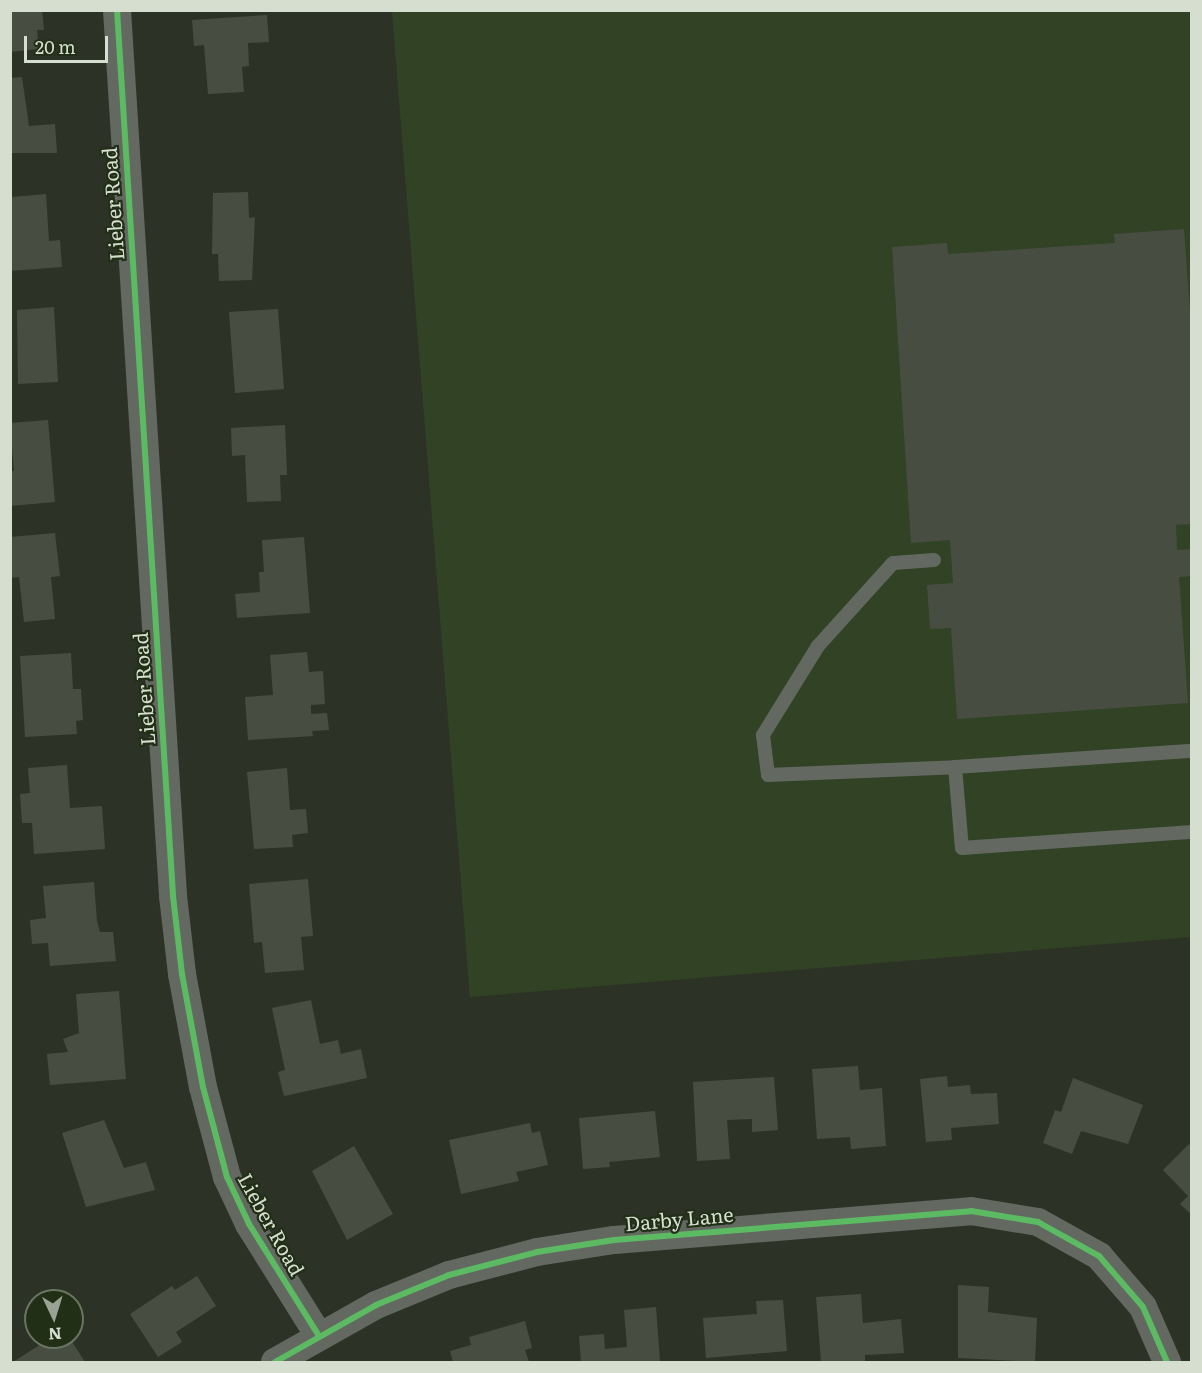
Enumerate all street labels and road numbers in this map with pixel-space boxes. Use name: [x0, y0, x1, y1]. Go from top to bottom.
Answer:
street label: Lieber Road: [96, 147, 128, 261]
street label: Lieber Road: [127, 632, 159, 746]
street label: Lieber Road: [234, 1169, 310, 1279]
street label: Darby Lane: [624, 1201, 734, 1235]

